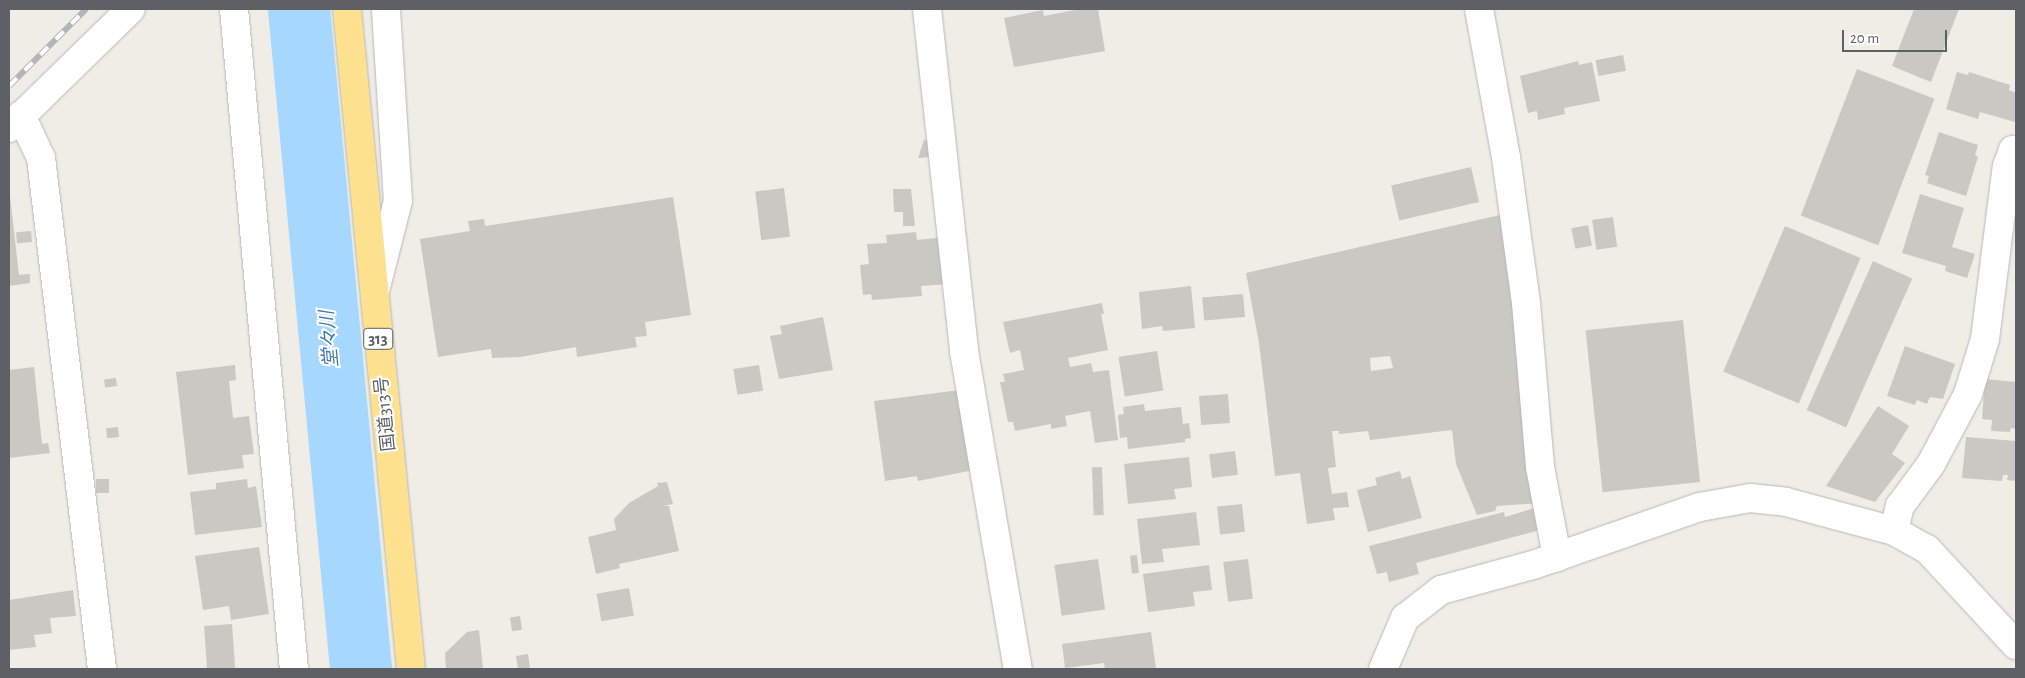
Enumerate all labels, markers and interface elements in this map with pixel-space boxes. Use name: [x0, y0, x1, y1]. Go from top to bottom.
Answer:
scale bar: [1845, 20, 1950, 52]
text: 20 m: [1850, 31, 1879, 46]
water label: 堂々川: [316, 310, 344, 368]
road number: 313: [363, 326, 393, 352]
street label: 国道313号: [371, 376, 401, 452]

